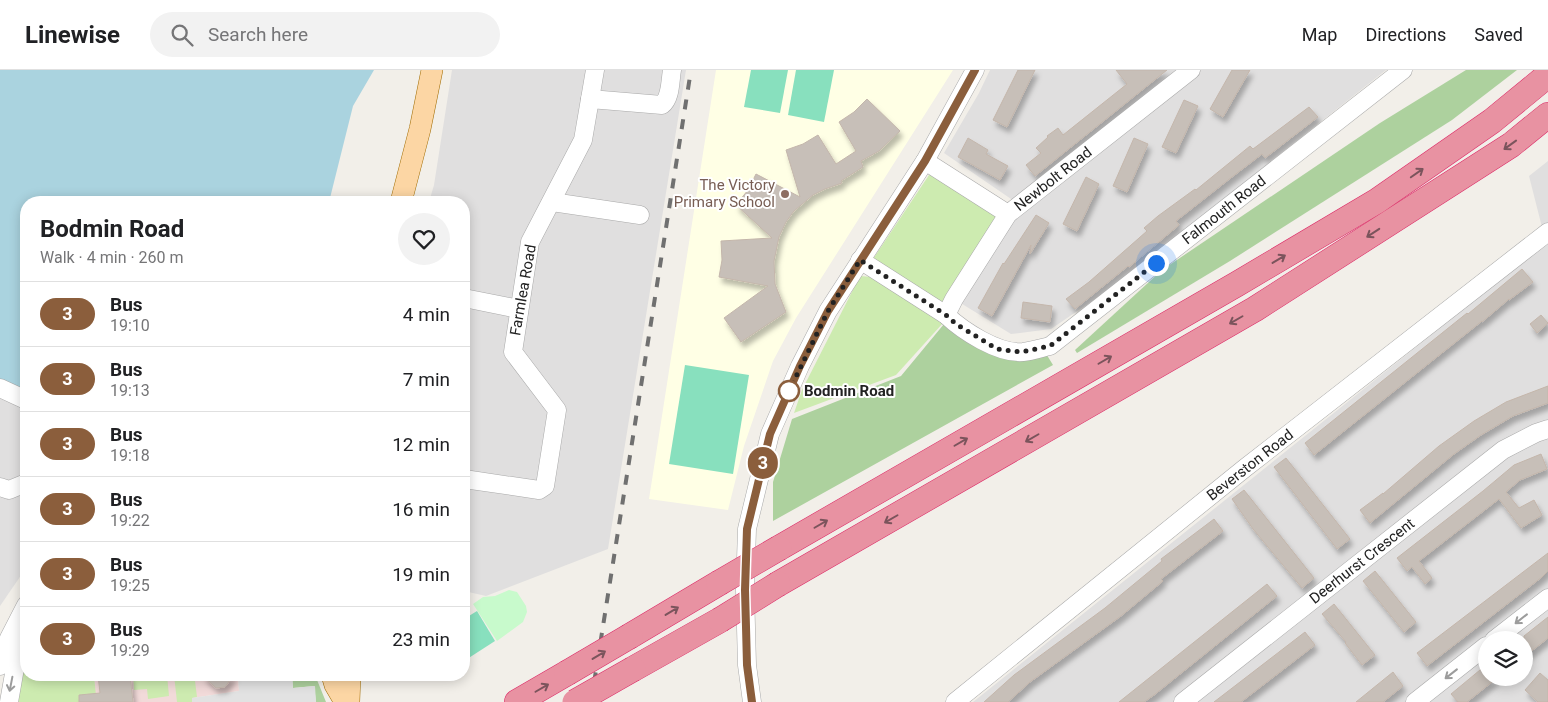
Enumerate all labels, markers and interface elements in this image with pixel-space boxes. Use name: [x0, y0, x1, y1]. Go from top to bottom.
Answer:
search box: [150, 12, 500, 57]
text: Linewise: [25, 21, 120, 49]
icon: search: [168, 21, 196, 49]
text: Search here: [208, 23, 308, 46]
text: Map: [1302, 24, 1337, 45]
text: Directions: [1365, 24, 1446, 45]
text: Saved: [1474, 24, 1523, 45]
one-way arrow: [1503, 140, 1517, 150]
street label: Newbolt Road: [1011, 143, 1095, 215]
one-way arrow: [1410, 168, 1424, 178]
street label: Falmouth Road: [1179, 172, 1269, 248]
place label: The Victory Primary School: [674, 176, 775, 211]
marker: The Victory Primary School: [779, 188, 791, 200]
button: heart: [398, 213, 450, 265]
text: Bodmin Road: [40, 215, 184, 243]
one-way arrow: [1367, 229, 1381, 239]
street label: Farmlea Road: [506, 243, 540, 337]
text: Walk · 4 min · 260 m: [40, 248, 184, 267]
your location: [1144, 251, 1169, 276]
one-way arrow: [1271, 254, 1285, 264]
text: Bus: [110, 293, 143, 316]
text: 3: [62, 303, 73, 324]
text: 4 min: [403, 303, 450, 326]
text: 19:10: [110, 316, 150, 335]
one-way arrow: [1229, 316, 1244, 325]
one-way arrow: [1097, 354, 1111, 364]
text: Bus: [110, 358, 143, 381]
text: 3: [62, 368, 73, 389]
text: 7 min: [403, 368, 450, 391]
marker: Bodmin Road: [778, 380, 800, 402]
text: 19:13: [110, 381, 150, 400]
place label: Bodmin Road: [804, 382, 894, 400]
text: Bus: [110, 423, 143, 446]
street label: Beverston Road: [1203, 426, 1297, 504]
text: 3: [62, 433, 73, 454]
text: 12 min: [392, 433, 450, 456]
one-way arrow: [1025, 434, 1040, 443]
one-way arrow: [954, 437, 968, 447]
text: 19:18: [110, 446, 150, 465]
line badge: 3: [747, 447, 779, 479]
text: 3: [758, 452, 768, 473]
text: Bus: [110, 488, 143, 511]
text: 3: [62, 498, 73, 519]
text: 16 min: [392, 498, 450, 521]
text: 19:22: [110, 511, 150, 530]
one-way arrow: [884, 514, 899, 524]
street label: Deerhurst Crescent: [1306, 514, 1418, 608]
one-way arrow: [813, 519, 828, 529]
text: Bus: [110, 553, 143, 576]
text: 3: [62, 563, 73, 584]
text: 19 min: [392, 563, 450, 586]
text: 19:25: [110, 576, 150, 595]
one-way arrow: [665, 606, 679, 616]
one-way arrow: [1515, 613, 1528, 624]
text: Bus: [110, 618, 143, 641]
text: 3: [62, 628, 73, 649]
text: 23 min: [392, 628, 450, 651]
map controls: [1478, 631, 1533, 686]
button: layers: [1478, 631, 1533, 686]
text: 19:29: [110, 641, 150, 660]
one-way arrow: [591, 649, 605, 659]
one-way arrow: [1444, 668, 1457, 679]
one-way arrow: [6, 675, 16, 691]
one-way arrow: [534, 682, 549, 692]

